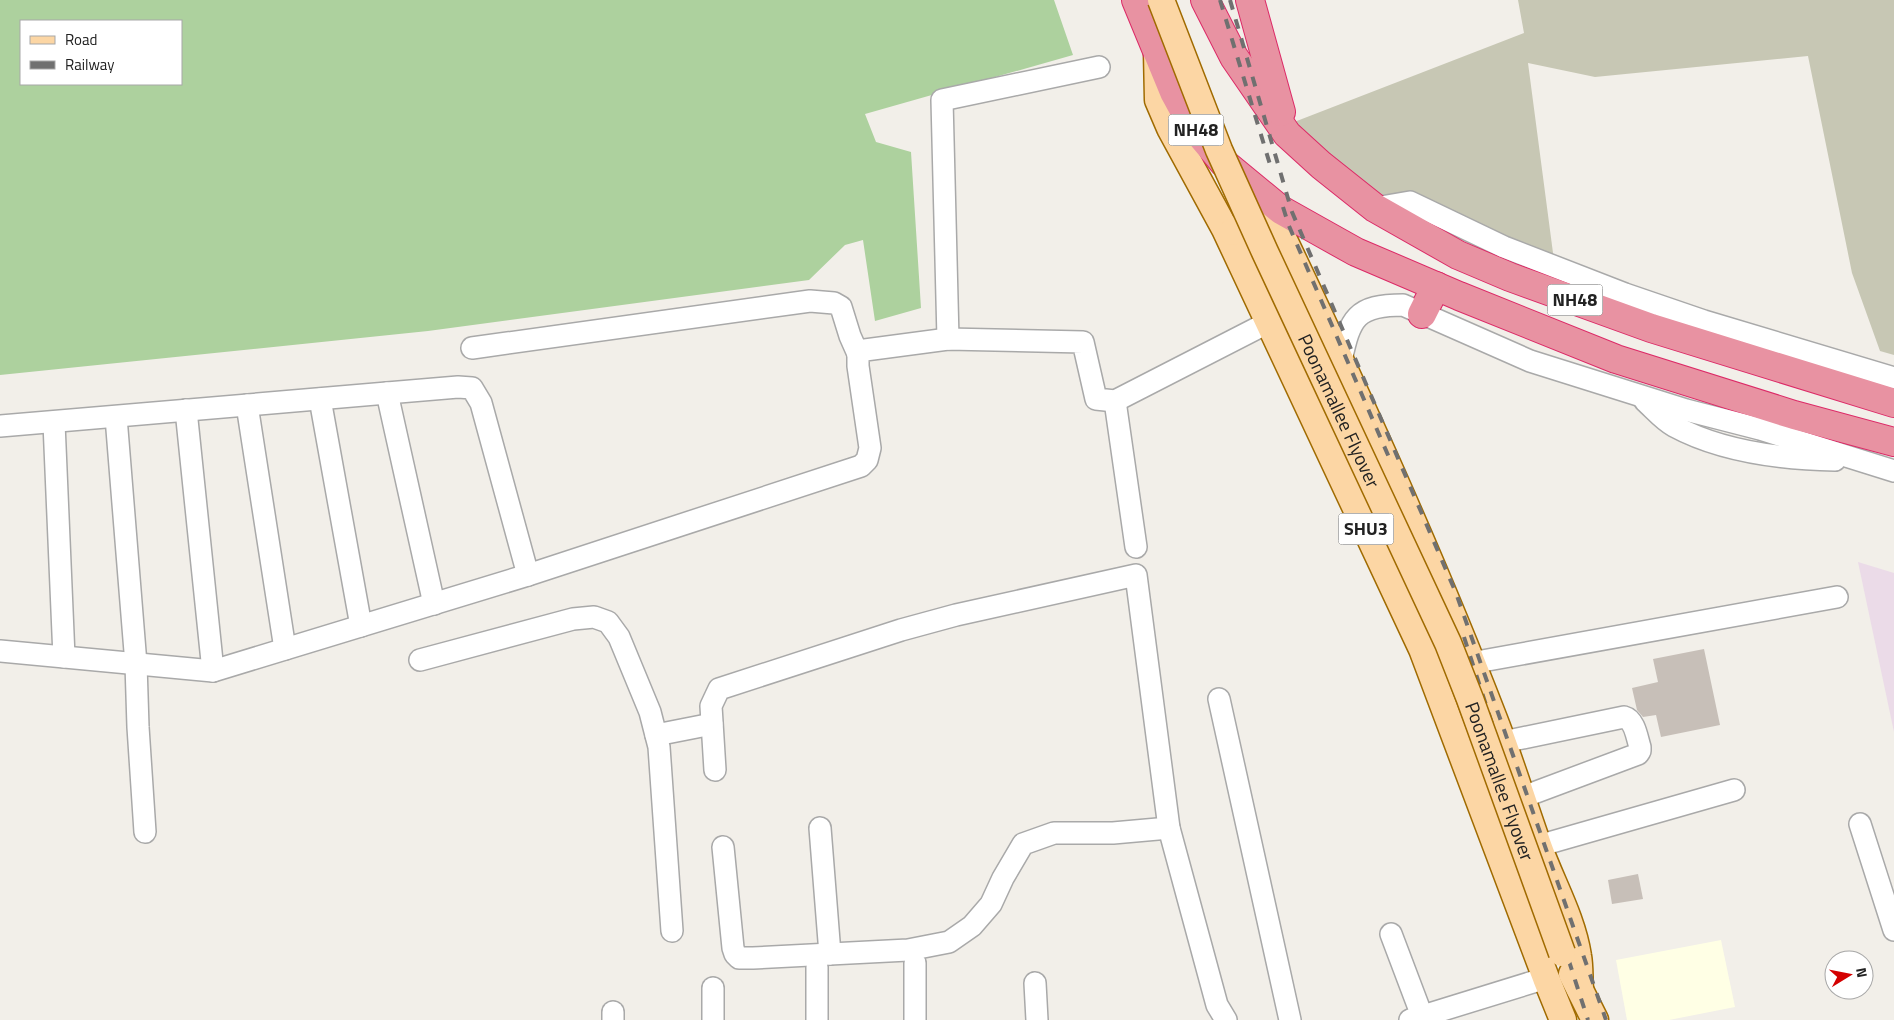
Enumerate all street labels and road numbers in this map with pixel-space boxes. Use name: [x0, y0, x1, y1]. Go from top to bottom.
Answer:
road number: NH48: [1168, 114, 1224, 146]
road number: NH48: [1548, 284, 1602, 316]
street label: Poonamallee Flyover: [1291, 329, 1388, 493]
road number: SHU3: [1338, 514, 1394, 544]
street label: Poonamallee Flyover: [1458, 698, 1542, 865]

